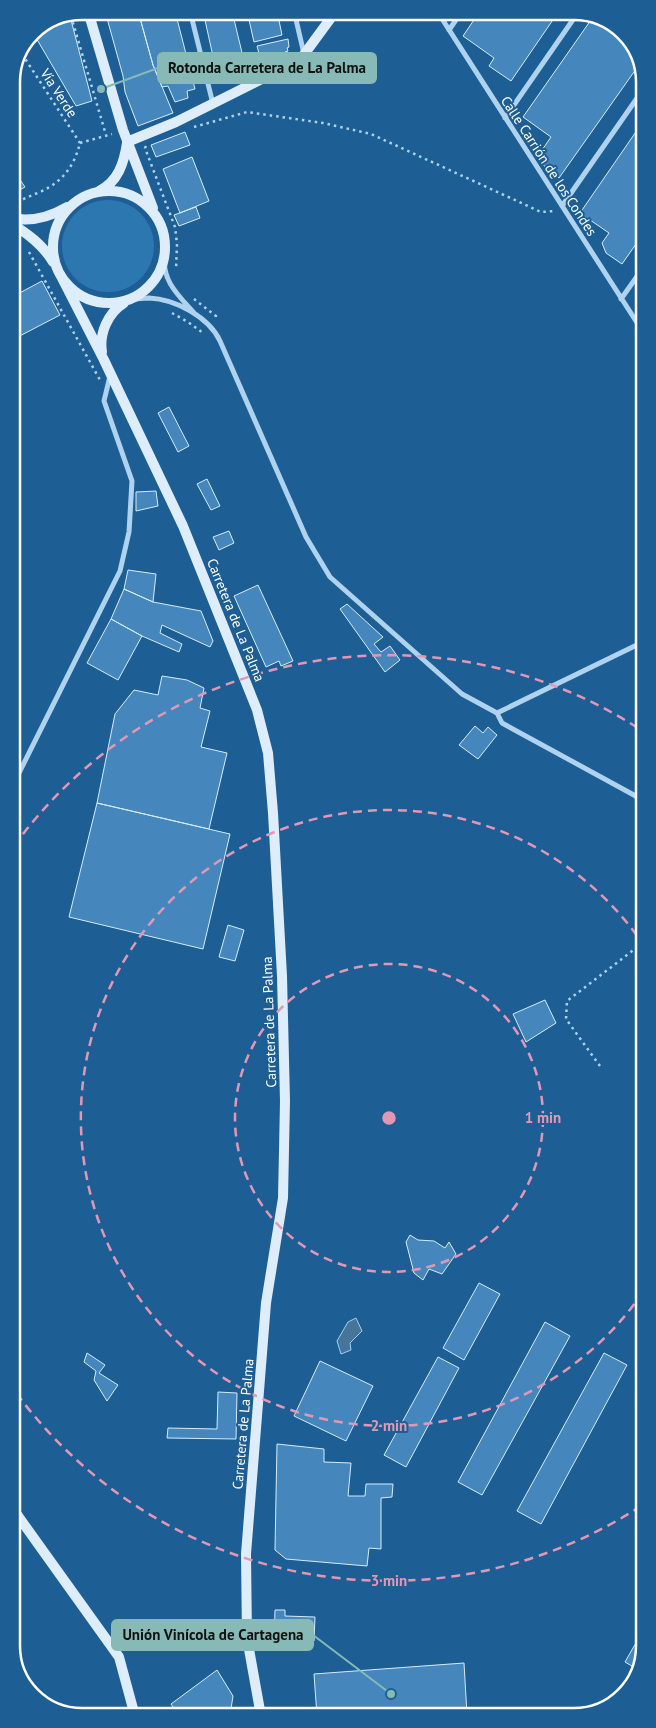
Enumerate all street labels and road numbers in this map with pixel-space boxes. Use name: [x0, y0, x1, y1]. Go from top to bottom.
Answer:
street label: Vía Verde: [36, 64, 82, 121]
street label: Calle Carrión de los Condes: [497, 93, 601, 240]
street label: Carretera de La Palma: [203, 556, 269, 684]
street label: Carretera de La Palma: [258, 956, 280, 1088]
street label: Carretera de La Palma: [228, 1358, 258, 1490]

